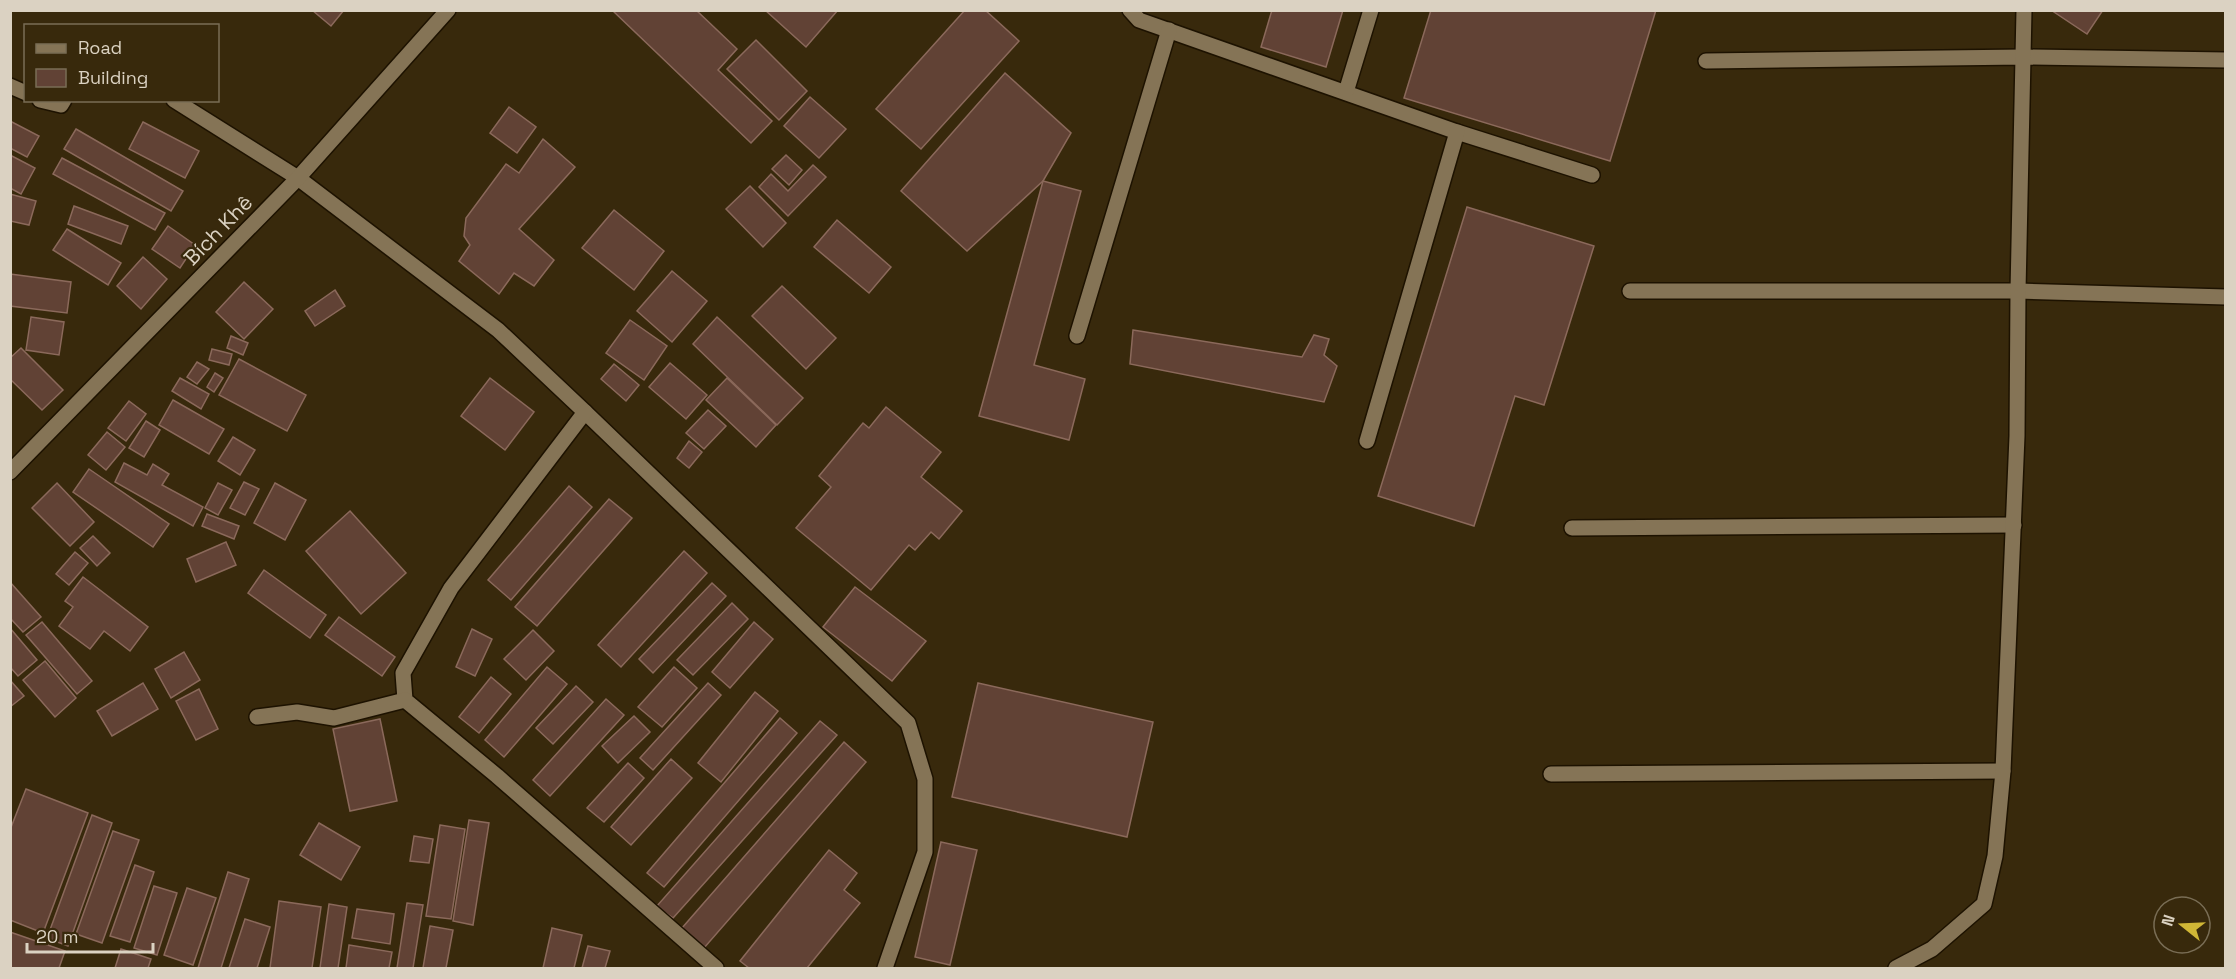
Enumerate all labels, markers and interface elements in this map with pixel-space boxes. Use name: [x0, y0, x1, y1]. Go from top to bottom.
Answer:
legend: [24, 24, 219, 102]
text: Road: [78, 36, 122, 59]
text: Building: [78, 66, 148, 89]
street label: Bích Khê: [178, 189, 258, 271]
north arrow: [2152, 895, 2212, 955]
text: N: [2157, 912, 2180, 929]
scale bar: [27, 916, 153, 954]
text: 20 m: [36, 925, 79, 948]

